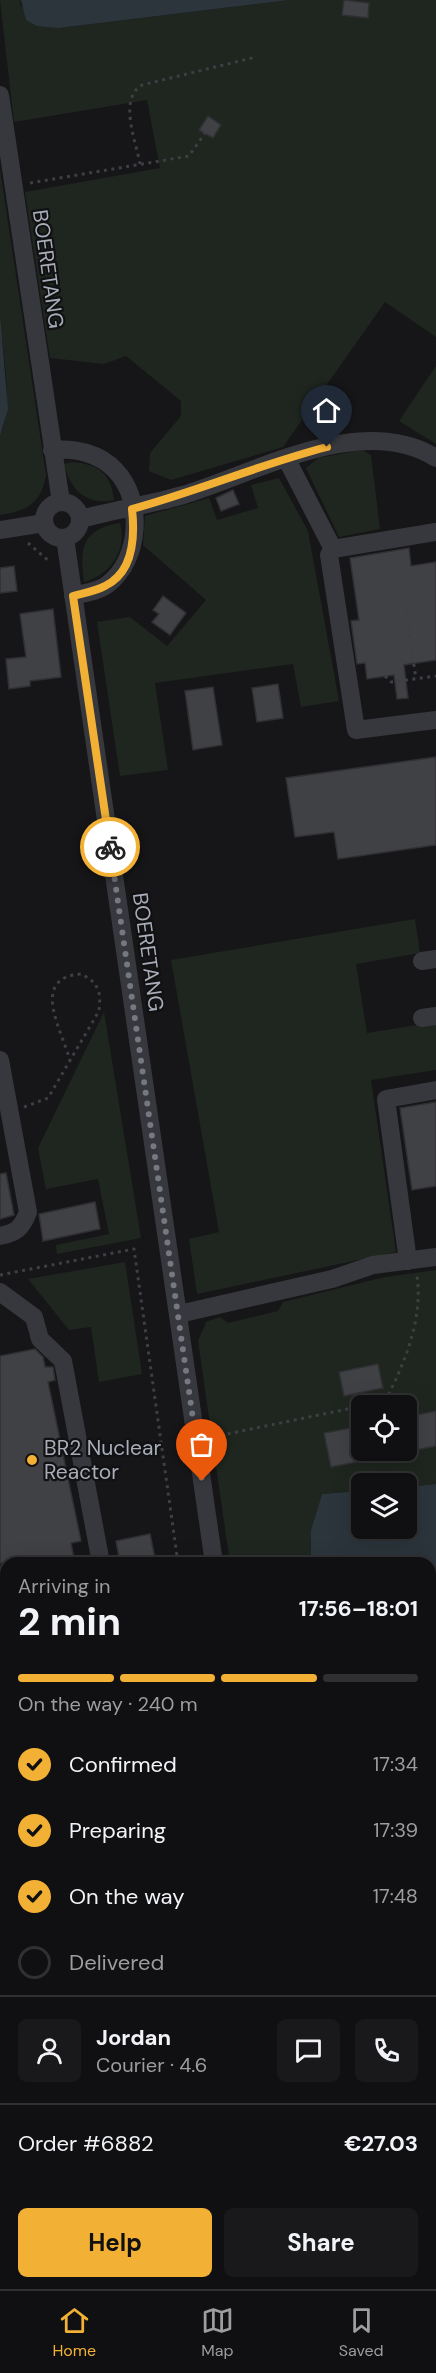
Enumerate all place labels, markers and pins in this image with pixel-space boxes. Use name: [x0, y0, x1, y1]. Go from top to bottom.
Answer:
pin: [301, 385, 352, 447]
pin: [176, 1419, 227, 1481]
place label: BR2 Nuclear Reactor: [44, 1434, 161, 1486]
marker: BR2 Nuclear Reactor: [25, 1453, 39, 1467]

